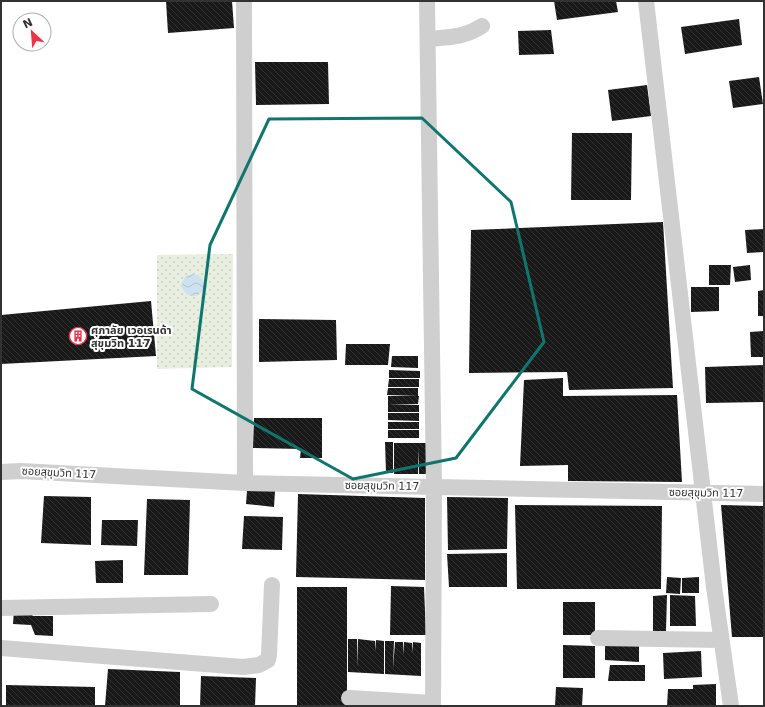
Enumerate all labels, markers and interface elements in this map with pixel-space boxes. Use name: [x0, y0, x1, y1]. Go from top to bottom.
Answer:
north arrow: [12, 12, 52, 52]
text: N: [21, 16, 35, 31]
place label: ศุภาลัย เวอเรนด้า สุขุมวิท 117: [91, 324, 172, 350]
building icon: ศุภาลัย เวอเรนด้า สุขุมวิท 117: [68, 326, 88, 346]
street label: ซอยสุขุมวิท 117: [21, 465, 97, 481]
street label: ซอยสุขุมวิท 117: [345, 479, 419, 493]
street label: ซอยสุขุมวิท 117: [669, 486, 743, 500]

